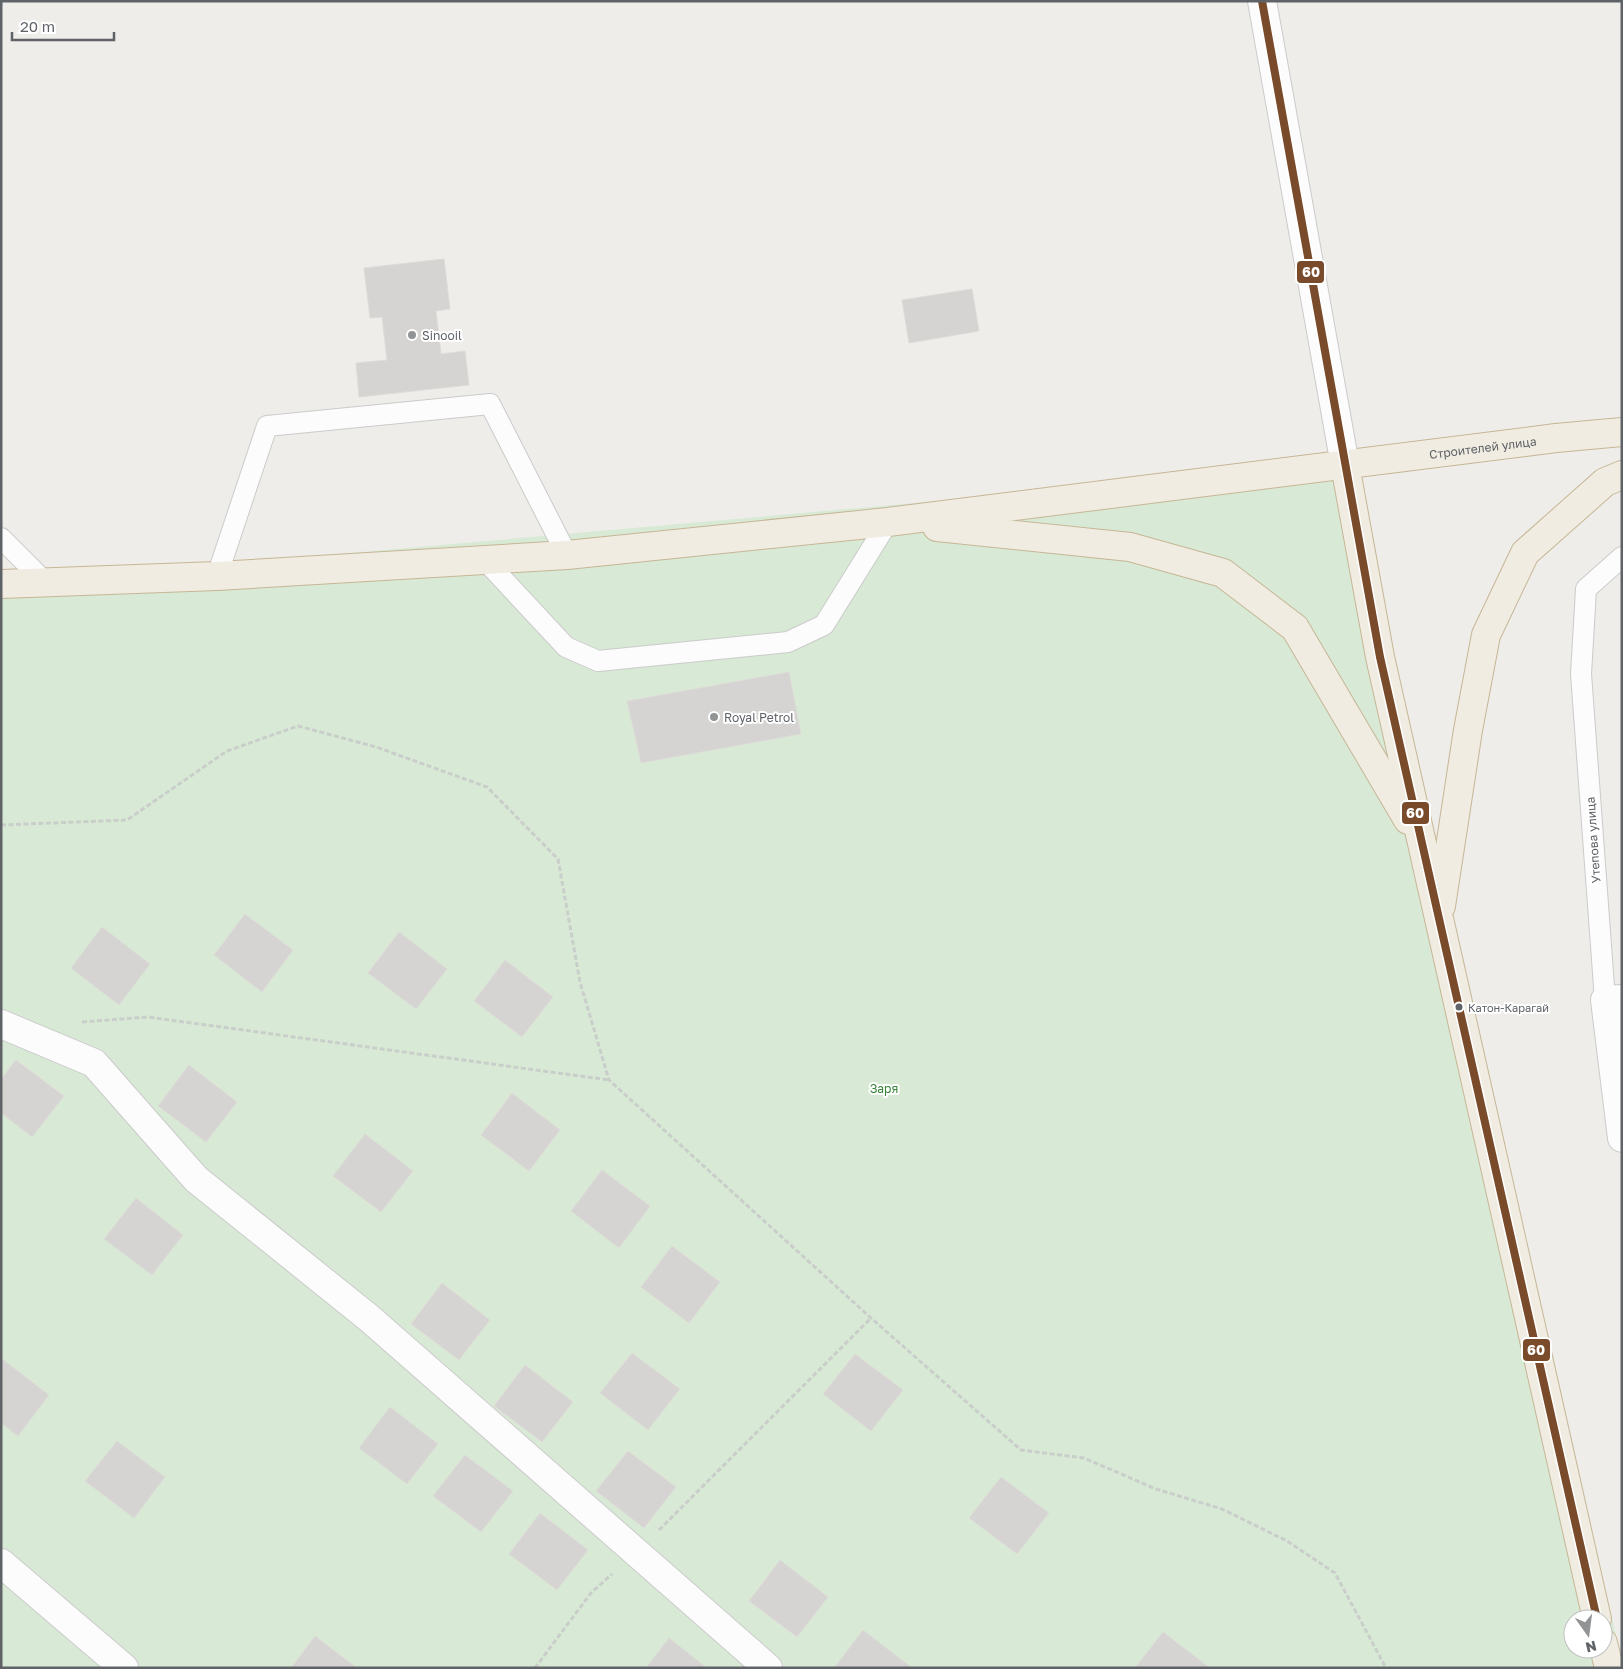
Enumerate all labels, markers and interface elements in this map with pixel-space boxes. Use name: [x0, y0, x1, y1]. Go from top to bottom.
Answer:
scale bar: [12, 10, 115, 42]
text: 20 m: [20, 17, 55, 35]
line badge: 60: [1296, 260, 1325, 284]
text: 60: [1302, 263, 1320, 280]
place label: Sinooil: [422, 328, 462, 343]
marker: Sinooil: [406, 329, 418, 341]
street label: Строителей улица: [1428, 433, 1537, 461]
place label: Royal Petrol: [724, 710, 794, 725]
marker: Royal Petrol: [708, 711, 720, 723]
street label: Утепова улица: [1582, 796, 1604, 884]
line badge: 60: [1401, 801, 1430, 825]
text: 60: [1406, 804, 1424, 821]
place label: Катон-Карагай: [1468, 1001, 1549, 1014]
marker: Катон-Карагай: [1454, 1002, 1464, 1012]
park label: Заря: [870, 1081, 898, 1096]
line badge: 60: [1522, 1338, 1551, 1362]
text: 60: [1527, 1341, 1545, 1358]
north arrow: [1563, 1609, 1613, 1659]
text: N: [1584, 1638, 1598, 1657]

